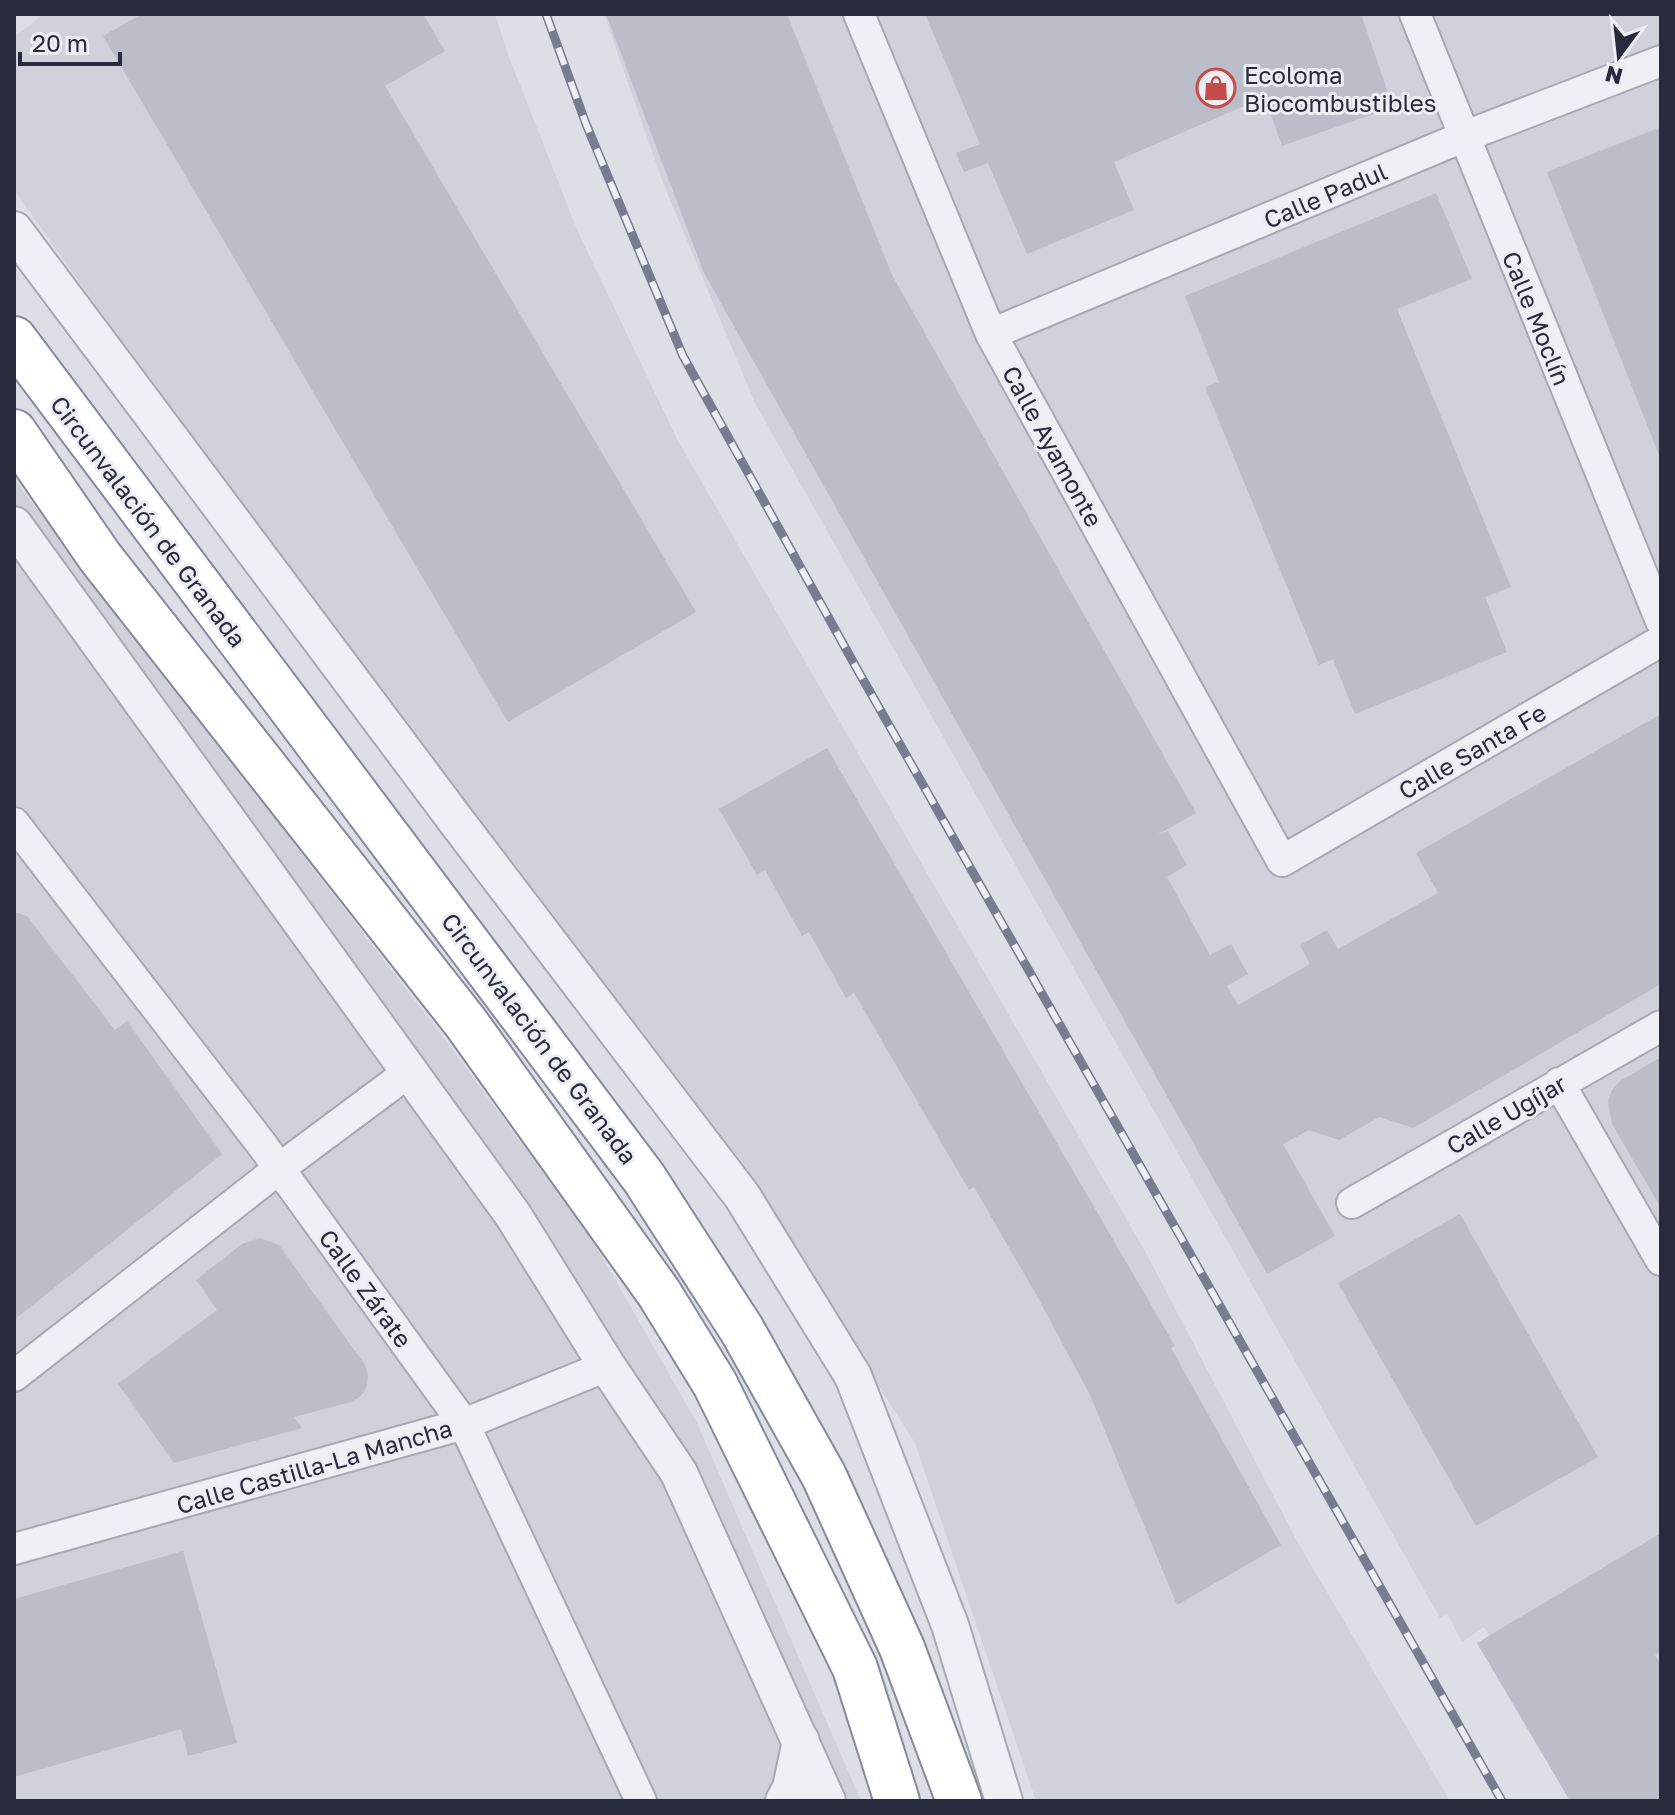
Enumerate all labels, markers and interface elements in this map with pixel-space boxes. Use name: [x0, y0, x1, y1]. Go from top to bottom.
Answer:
scale bar: [20, 16, 120, 66]
north arrow: [1579, 16, 1659, 96]
text: 20 m: [32, 28, 88, 57]
place label: Ecoloma Biocombustibles: [1244, 60, 1437, 117]
text: N: [1602, 61, 1625, 91]
shop icon: Ecoloma Biocombustibles: [1195, 67, 1237, 109]
street label: Calle Padul: [1259, 156, 1391, 234]
street label: Calle Moclín: [1497, 247, 1577, 389]
street label: Calle Ayamonte: [997, 360, 1109, 532]
street label: Circunvalación de Granada: [45, 390, 253, 652]
street label: Calle Santa Fe: [1393, 697, 1551, 805]
street label: Circunvalación de Granada: [436, 907, 644, 1169]
street label: Calle Ugíjar: [1441, 1068, 1571, 1160]
street label: Calle Zárate: [313, 1223, 419, 1353]
street label: Calle Castilla-La Mancha: [173, 1413, 455, 1519]

